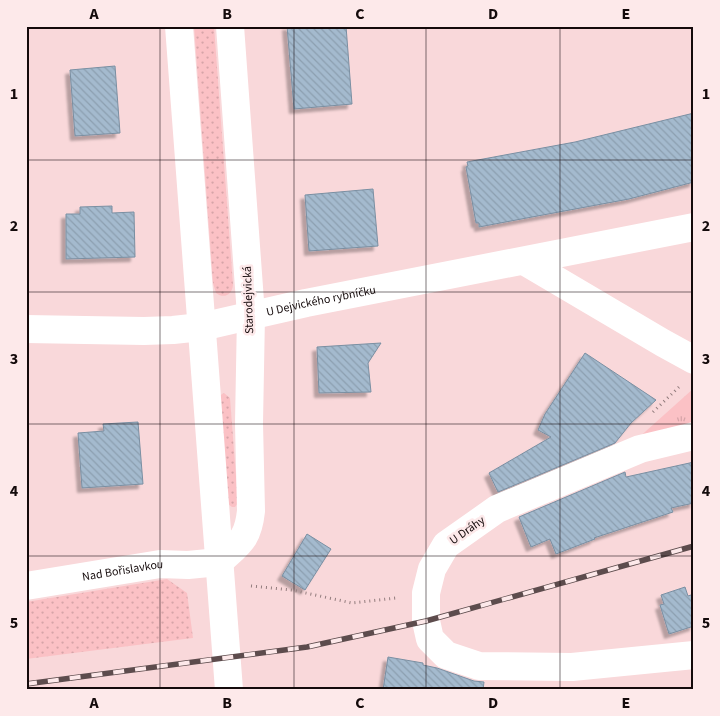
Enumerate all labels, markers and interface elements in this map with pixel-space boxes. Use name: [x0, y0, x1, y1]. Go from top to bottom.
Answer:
text: A: [88, 3, 99, 25]
text: B: [222, 3, 232, 25]
text: C: [355, 3, 365, 25]
text: D: [488, 3, 498, 25]
text: E: [622, 3, 630, 25]
text: 1: [10, 83, 18, 105]
text: 1: [702, 83, 710, 105]
text: 2: [10, 215, 18, 237]
text: 2: [702, 215, 710, 237]
street label: Starodejvická: [239, 266, 258, 334]
street label: U Dejvického rybníčku: [264, 282, 377, 321]
text: 3: [10, 348, 18, 370]
text: 3: [702, 348, 710, 370]
text: 4: [10, 480, 19, 502]
text: 4: [702, 480, 711, 502]
street label: U Dráhy: [446, 512, 489, 549]
street label: Nad Bořislavkou: [81, 556, 164, 586]
text: 5: [10, 612, 18, 634]
text: 5: [702, 612, 710, 634]
text: A: [88, 692, 99, 714]
text: B: [222, 692, 232, 714]
text: C: [355, 692, 365, 714]
text: D: [488, 692, 498, 714]
text: E: [622, 692, 630, 714]

